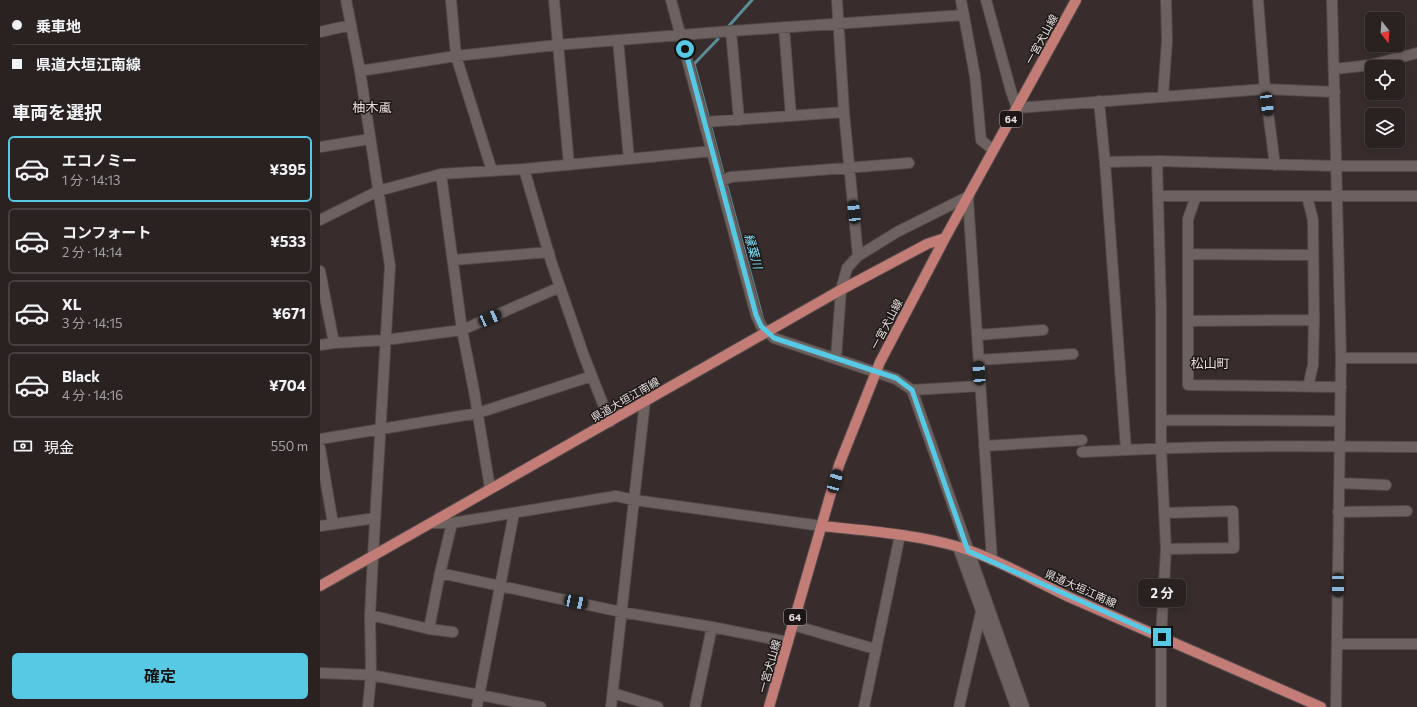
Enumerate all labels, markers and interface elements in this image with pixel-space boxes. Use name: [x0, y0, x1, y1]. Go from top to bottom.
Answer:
street label: 一宮犬山線: [1022, 12, 1060, 66]
north arrow: [1365, 12, 1405, 52]
map controls: [1365, 12, 1405, 148]
text: 乗車地: [36, 17, 81, 35]
route start: [676, 40, 694, 58]
text: 県道大垣江南線: [36, 55, 141, 73]
button: locate: [1365, 60, 1405, 100]
car: [1260, 91, 1274, 117]
district label: 柚木颪: [352, 99, 392, 115]
text: 車両を選択: [12, 101, 102, 123]
button: layers: [1365, 108, 1405, 148]
road number: 64: [1000, 111, 1022, 127]
icon: car: [14, 151, 50, 187]
text: エコノミー: [62, 151, 137, 169]
text: ¥395: [270, 160, 306, 178]
text: 1 分 · 14:13: [62, 172, 121, 188]
car: [847, 199, 861, 225]
icon: car: [14, 223, 50, 259]
text: コンフォート: [62, 223, 152, 241]
text: ¥533: [270, 232, 306, 250]
water label: 縁葉川: [742, 232, 766, 272]
text: 2 分 · 14:14: [62, 244, 123, 260]
icon: car: [14, 295, 50, 331]
text: XL: [62, 295, 81, 313]
street label: 一宮犬山線: [867, 297, 905, 351]
text: ¥671: [272, 304, 306, 322]
car: [477, 308, 503, 328]
text: 3 分 · 14:15: [62, 315, 122, 331]
district label: 松山町: [1190, 355, 1230, 371]
car: [972, 361, 986, 385]
icon: car: [14, 367, 50, 403]
text: Black: [62, 367, 100, 385]
street label: 県道大垣江南線: [588, 374, 662, 424]
text: ¥704: [269, 376, 306, 394]
text: 4 分 · 14:16: [62, 387, 123, 403]
icon: cash: [12, 435, 34, 457]
text: 現金: [44, 438, 74, 456]
text: 550 m: [271, 438, 308, 454]
car: [826, 468, 844, 494]
street label: 県道大垣江南線: [1043, 566, 1119, 610]
car: [1332, 573, 1344, 597]
callout: 2 分: [1138, 579, 1186, 607]
text: 2 分: [1151, 585, 1173, 601]
car: [563, 594, 589, 610]
road number: 64: [784, 609, 806, 625]
route end: [1153, 628, 1171, 646]
street label: 一宮犬山線: [755, 638, 783, 694]
button: 確定: [12, 653, 308, 699]

